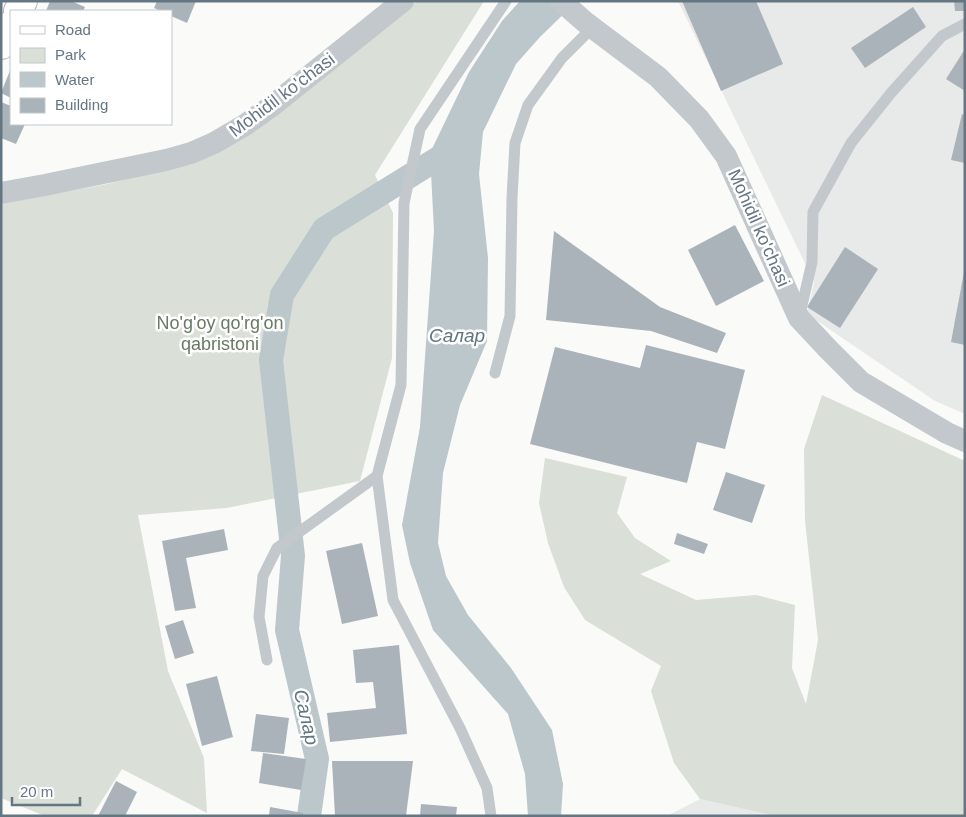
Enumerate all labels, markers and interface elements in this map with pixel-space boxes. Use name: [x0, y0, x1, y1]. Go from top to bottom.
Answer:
legend: [10, 10, 172, 125]
text: Road: [55, 21, 91, 38]
text: Park: [55, 46, 86, 63]
street label: Mohidil ko'chasi: [225, 49, 339, 141]
text: Water: [55, 71, 94, 88]
text: Building: [55, 96, 108, 113]
street label: Mohidil ko'chasi: [724, 166, 794, 290]
park label: No'g'oy qo'rg'on qabristoni: [157, 313, 283, 354]
water label: Салар: [429, 325, 485, 346]
water label: Салар: [290, 687, 323, 747]
scale bar: [12, 774, 80, 806]
text: 20 m: [20, 783, 53, 800]

